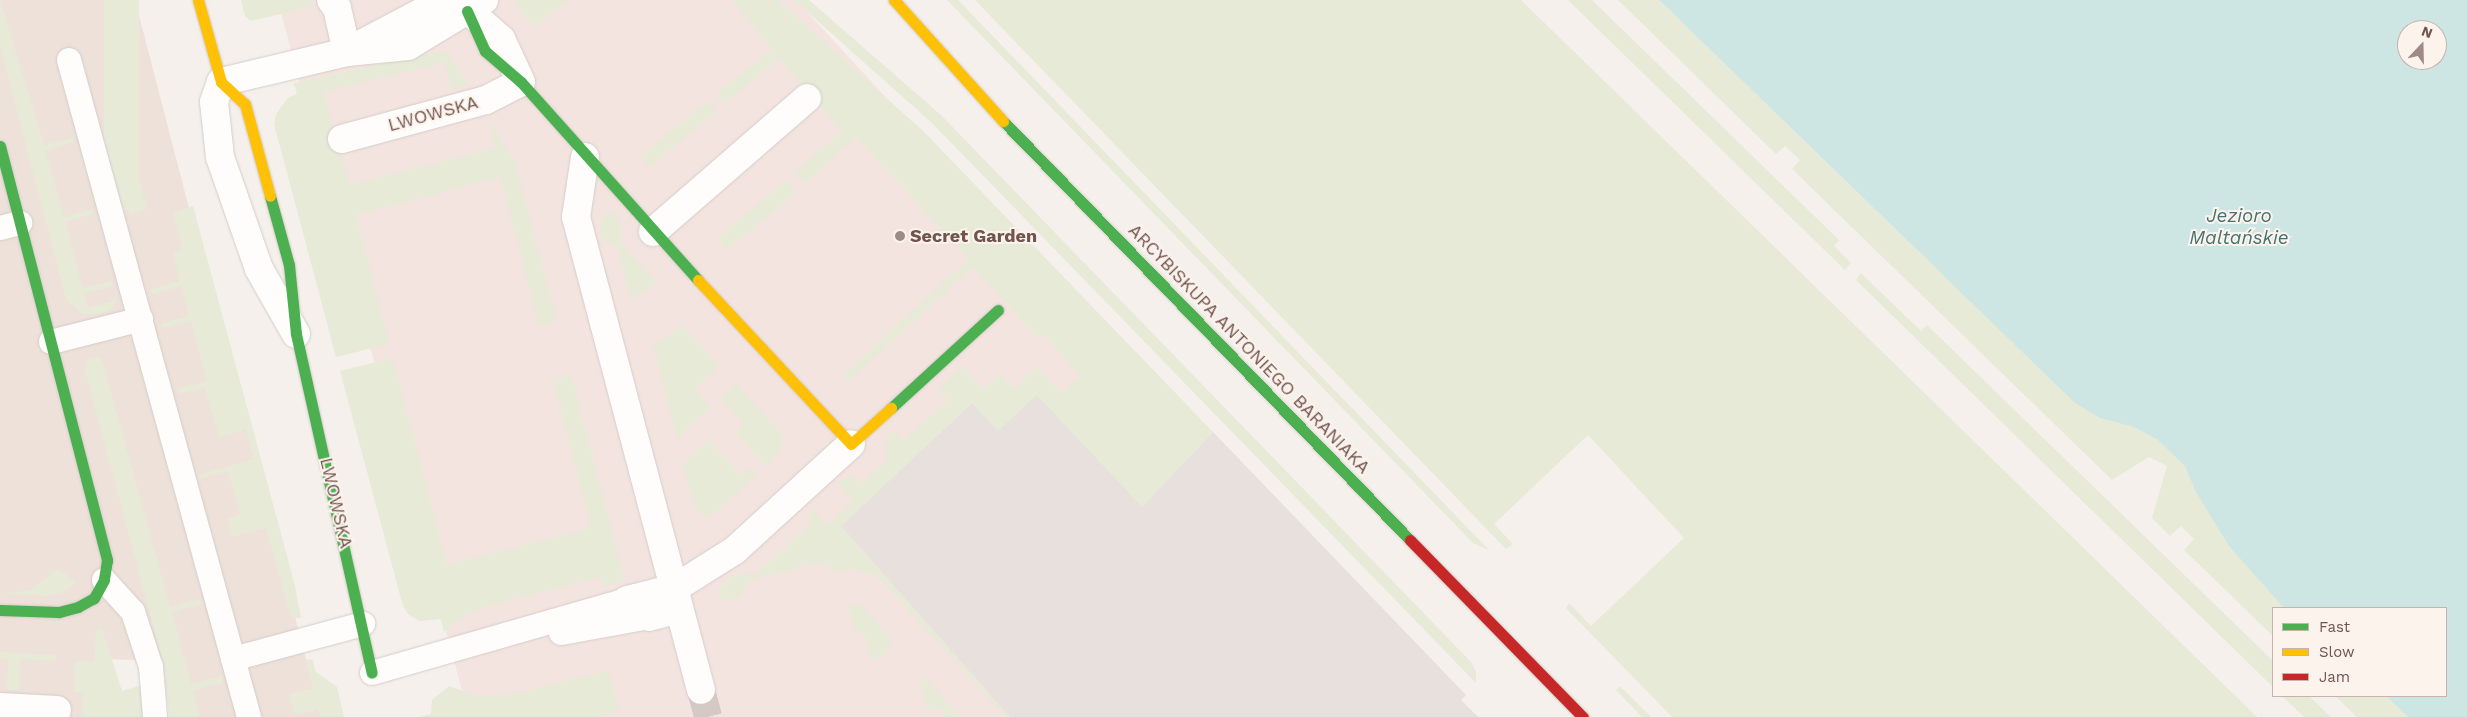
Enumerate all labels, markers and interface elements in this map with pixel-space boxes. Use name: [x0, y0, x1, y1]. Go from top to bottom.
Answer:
north arrow: [2397, 20, 2447, 70]
text: N: [2419, 23, 2435, 41]
street label: LWOWSKA: [386, 92, 480, 136]
water label: Jezioro Maltańskie: [2189, 205, 2289, 249]
street label: ARCYBISKUPA ANTONIEGO BARANIAKA: [1123, 219, 1375, 479]
place label: Secret Garden: [910, 225, 1037, 247]
marker: Secret Garden: [894, 230, 906, 242]
street label: LWOWSKA: [315, 456, 357, 550]
legend: [2272, 607, 2447, 697]
text: Fast: [2319, 618, 2350, 636]
text: Slow: [2319, 643, 2355, 661]
text: Jam: [2319, 668, 2350, 686]

